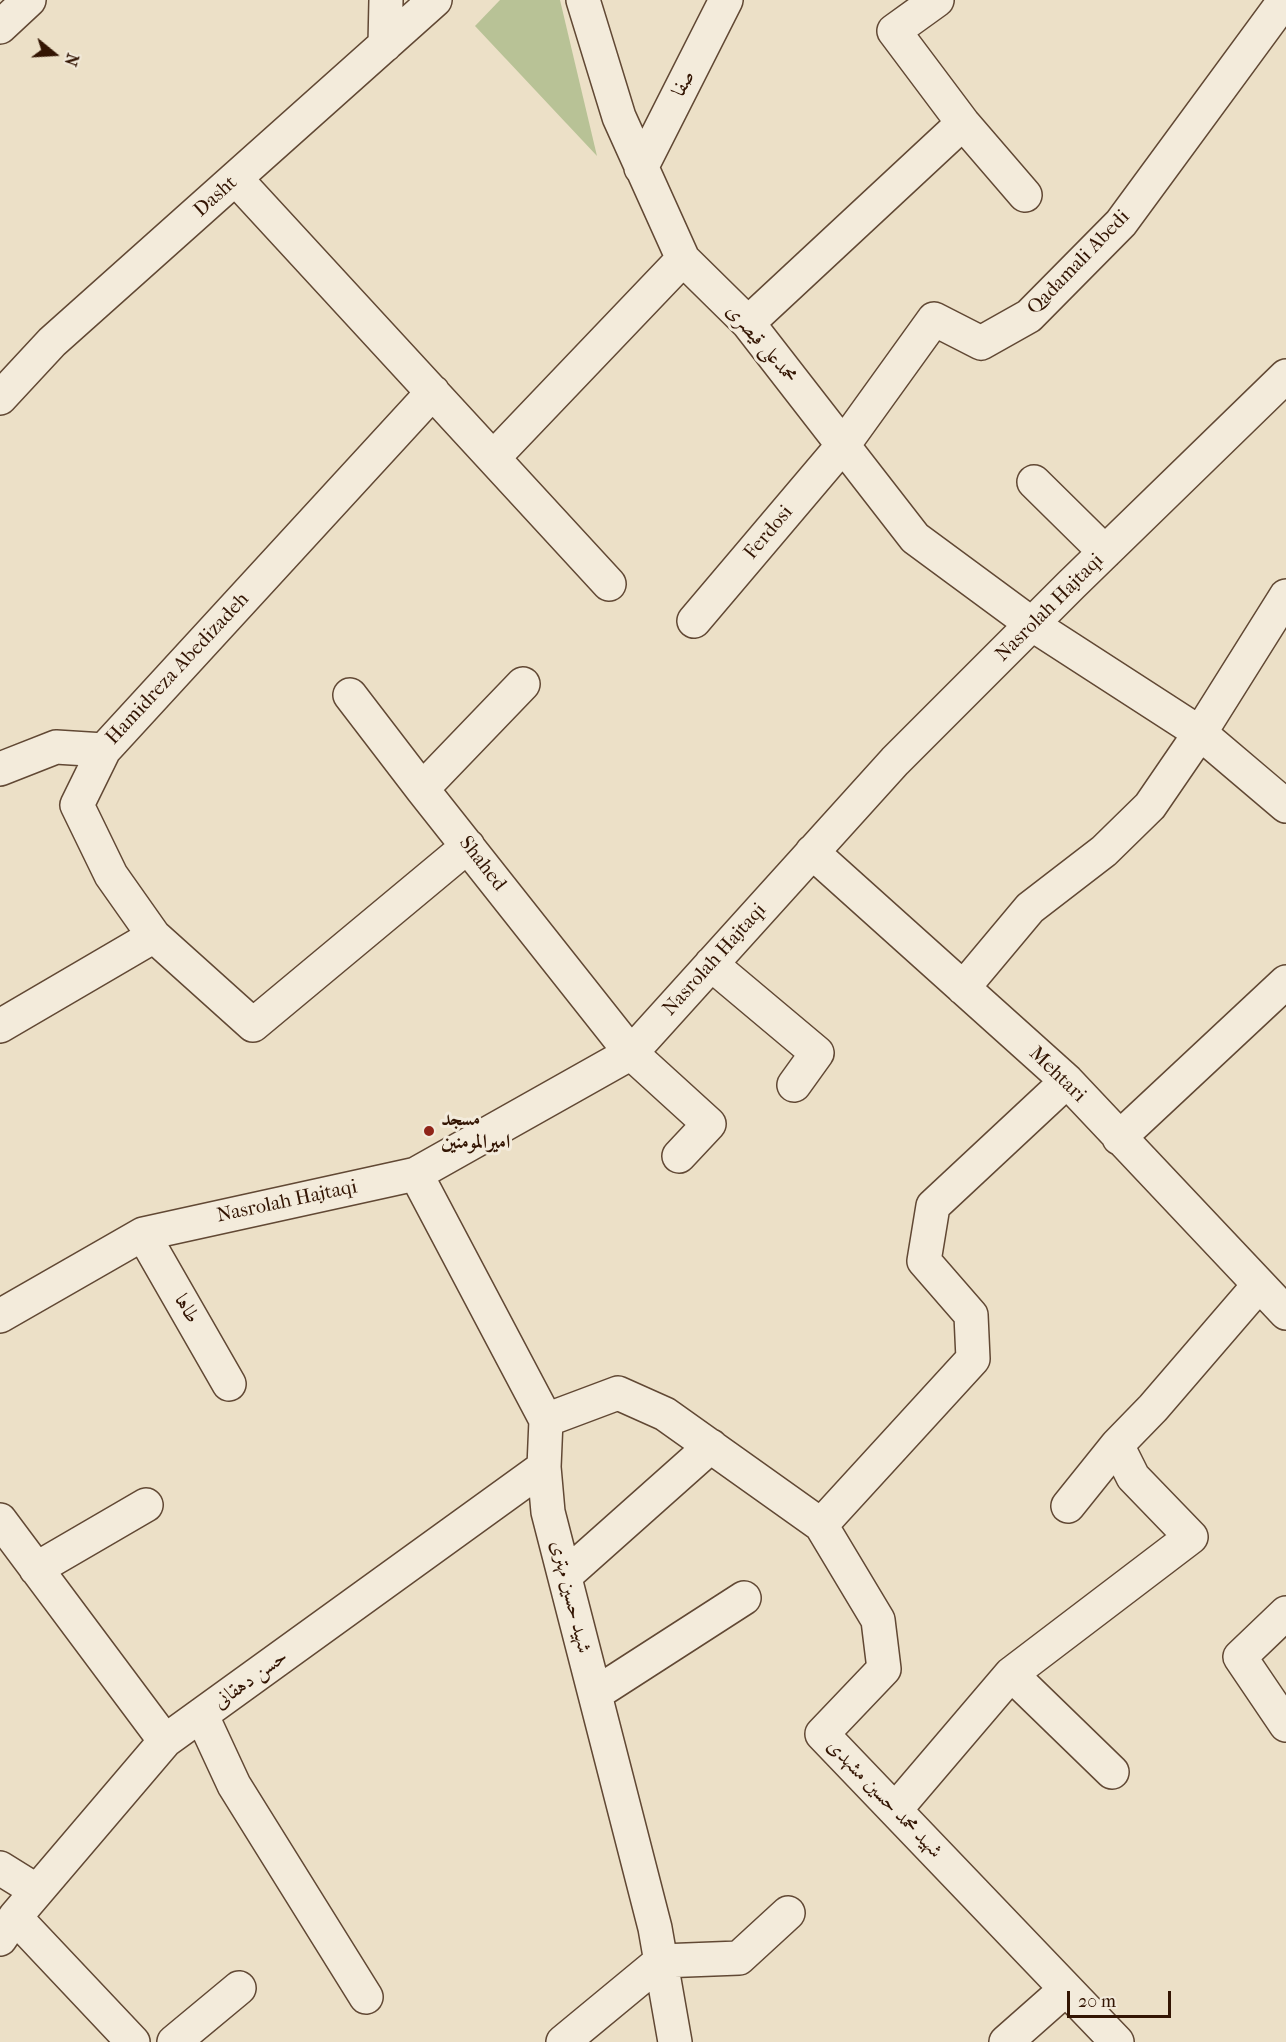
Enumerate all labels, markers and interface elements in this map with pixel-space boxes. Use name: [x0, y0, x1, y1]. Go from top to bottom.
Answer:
north arrow: [24, 24, 84, 84]
text: N: [61, 51, 83, 68]
street label: صفا: [667, 67, 701, 101]
street label: Dasht: [189, 171, 243, 223]
street label: Qadamali Abedi: [1023, 206, 1135, 320]
street label: محمدعلی قیصری: [720, 300, 802, 388]
street label: Ferdosi: [740, 501, 798, 565]
street label: Nasrolah Hajtaqi: [991, 549, 1109, 667]
street label: Hamidreza Abedizadeh: [101, 588, 255, 750]
street label: Shahed: [453, 832, 511, 896]
street label: Nasrolah Hajtaqi: [658, 899, 772, 1021]
street label: Mehtari: [1024, 1042, 1090, 1108]
place label: مسجد امیرالمومنین: [441, 1108, 510, 1155]
marker: مسجد امیرالمومنین: [422, 1124, 436, 1138]
street label: Nasrolah Hajtaqi: [215, 1175, 359, 1229]
street label: طاها: [168, 1290, 204, 1328]
street label: شهید حسین مهتری: [544, 1538, 596, 1656]
street label: حسن دهقانی: [209, 1645, 293, 1715]
street label: شهید محمد حسین مشهدی: [821, 1734, 947, 1864]
scale bar: [1070, 1979, 1174, 2017]
text: 20 m: [1078, 1991, 1116, 2012]

